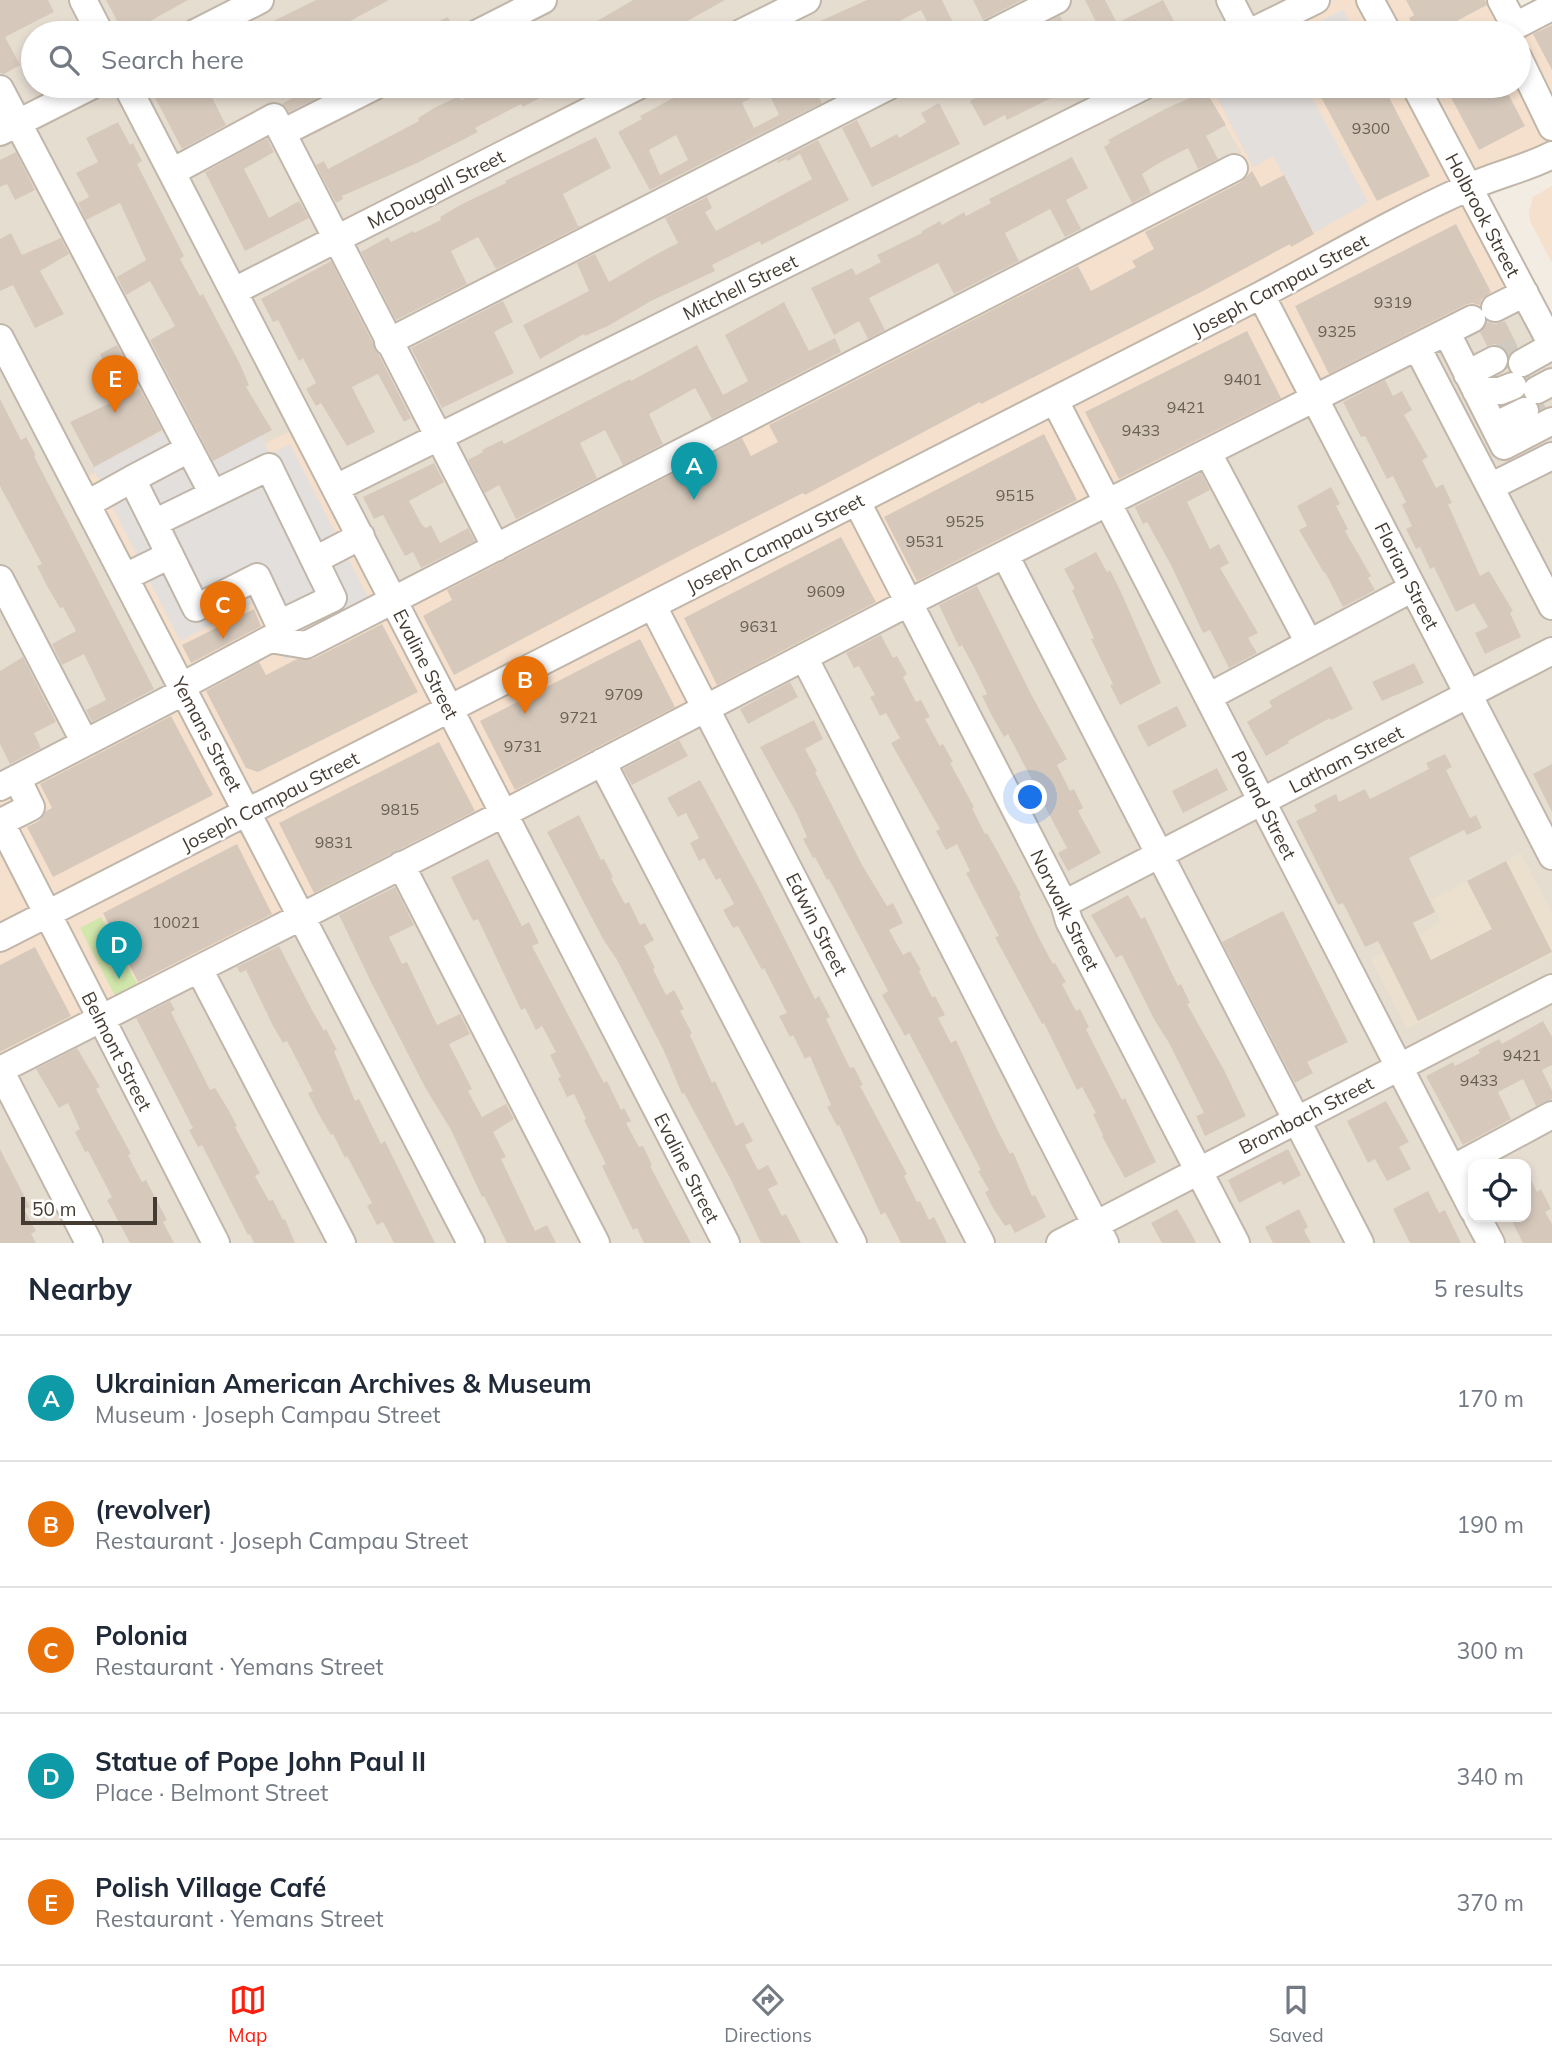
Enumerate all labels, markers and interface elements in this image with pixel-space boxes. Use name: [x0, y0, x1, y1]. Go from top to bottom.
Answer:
search box: [21, 21, 1531, 98]
icon: search: [45, 41, 83, 79]
text: Search here: [101, 43, 244, 76]
house number: 9300: [1352, 118, 1390, 138]
street label: McDougall Street: [363, 144, 509, 234]
street label: Holbrook Street: [1440, 149, 1526, 281]
street label: Joseph Campau Street: [1188, 228, 1373, 342]
street label: Mitchell Street: [679, 249, 802, 325]
house number: 9319: [1374, 292, 1412, 312]
house number: 9325: [1318, 321, 1356, 341]
pin: E: [92, 355, 138, 413]
house number: 9401: [1224, 369, 1262, 389]
house number: 9421: [1167, 397, 1205, 417]
house number: 9433: [1122, 420, 1160, 440]
pin: A: [671, 442, 717, 500]
house number: 9515: [996, 485, 1034, 505]
street label: Joseph Campau Street: [682, 488, 868, 598]
house number: 9525: [946, 511, 984, 531]
street label: Florian Street: [1370, 518, 1445, 634]
house number: 9531: [906, 531, 944, 551]
pin: C: [200, 581, 246, 639]
house number: 9609: [807, 581, 845, 601]
street label: Evaline Street: [388, 605, 464, 723]
house number: 9631: [740, 616, 778, 636]
pin: B: [502, 656, 548, 714]
street label: Yemans Street: [166, 672, 247, 796]
house number: 9709: [605, 684, 643, 704]
house number: 9721: [560, 707, 598, 727]
street label: Latham Street: [1285, 720, 1408, 798]
house number: 9731: [504, 736, 542, 756]
street label: Joseph Campau Street: [177, 746, 363, 856]
street label: Poland Street: [1226, 747, 1302, 864]
your location: [1013, 780, 1047, 814]
house number: 9815: [381, 799, 419, 819]
house number: 9831: [315, 832, 353, 852]
street label: Norwalk Street: [1025, 845, 1105, 975]
street label: Edwin Street: [781, 869, 853, 980]
house number: 10021: [152, 912, 200, 932]
pin: D: [96, 921, 142, 979]
street label: Belmont Street: [77, 987, 157, 1115]
house number: 9421: [1503, 1045, 1541, 1065]
house number: 9433: [1460, 1070, 1498, 1090]
street label: Brombach Street: [1235, 1071, 1378, 1159]
street label: Evaline Street: [649, 1109, 725, 1227]
map controls: [1468, 1159, 1531, 1222]
button: locate: [1468, 1159, 1531, 1222]
scale bar: [21, 1194, 158, 1226]
text: 50 m: [32, 1197, 76, 1221]
text: Nearby: [28, 1270, 132, 1308]
text: 5 results: [1434, 1274, 1524, 1303]
text: Ukrainian American Archives & Museum: [95, 1367, 592, 1400]
text: A: [42, 1384, 60, 1413]
text: 170 m: [1456, 1384, 1524, 1413]
text: Museum · Joseph Campau Street: [95, 1400, 440, 1429]
text: (revolver): [95, 1493, 212, 1526]
text: B: [43, 1510, 59, 1539]
text: 190 m: [1456, 1510, 1524, 1539]
text: Restaurant · Joseph Campau Street: [95, 1526, 468, 1555]
text: Polonia: [95, 1619, 188, 1652]
text: C: [43, 1636, 59, 1665]
text: 300 m: [1456, 1636, 1524, 1665]
text: Restaurant · Yemans Street: [95, 1652, 384, 1681]
text: Statue of Pope John Paul II: [95, 1745, 426, 1778]
text: D: [42, 1762, 60, 1791]
text: 340 m: [1456, 1762, 1524, 1791]
text: Place · Belmont Street: [95, 1778, 328, 1807]
text: Polish Village Café: [95, 1871, 326, 1904]
text: E: [44, 1888, 58, 1917]
text: 370 m: [1456, 1888, 1524, 1917]
text: Restaurant · Yemans Street: [95, 1904, 384, 1933]
tab: Map: [228, 1981, 267, 2047]
tab: Directions: [724, 1981, 812, 2047]
tab: Saved: [1269, 1981, 1324, 2047]

